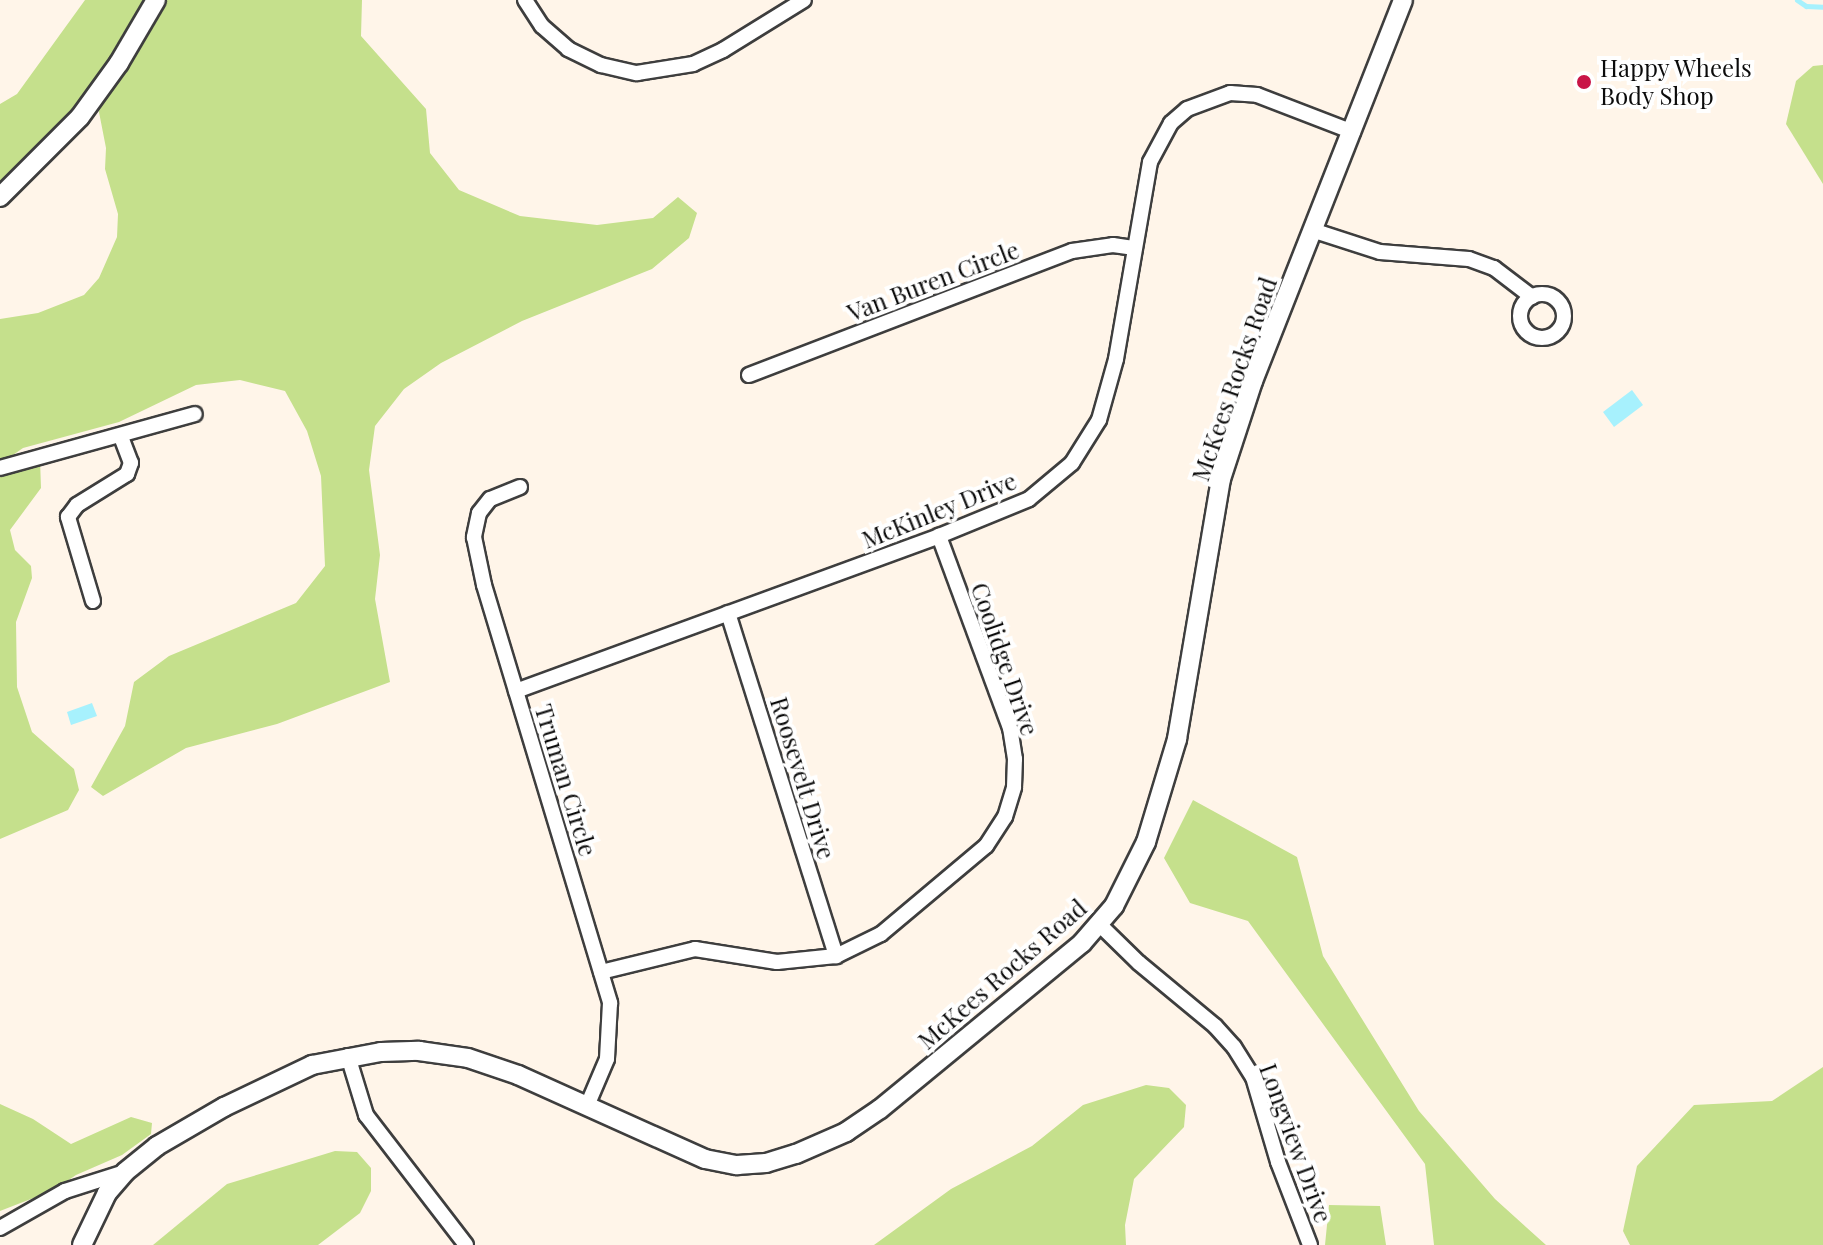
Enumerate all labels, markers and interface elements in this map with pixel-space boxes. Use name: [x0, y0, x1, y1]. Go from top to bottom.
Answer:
place label: Happy Wheels Body Shop: [1600, 54, 1753, 110]
marker: Happy Wheels Body Shop: [1575, 73, 1593, 91]
street label: Van Buren Circle: [843, 235, 1023, 327]
street label: McKees Rocks Road: [1186, 273, 1282, 485]
street label: McKinley Drive: [857, 466, 1021, 554]
street label: Coolidge Drive: [965, 579, 1045, 739]
street label: Roosevelt Drive: [765, 693, 841, 863]
street label: Truman Circle: [529, 701, 603, 859]
street label: McKees Rocks Road: [912, 893, 1092, 1055]
street label: Longview Drive: [1254, 1059, 1338, 1227]

